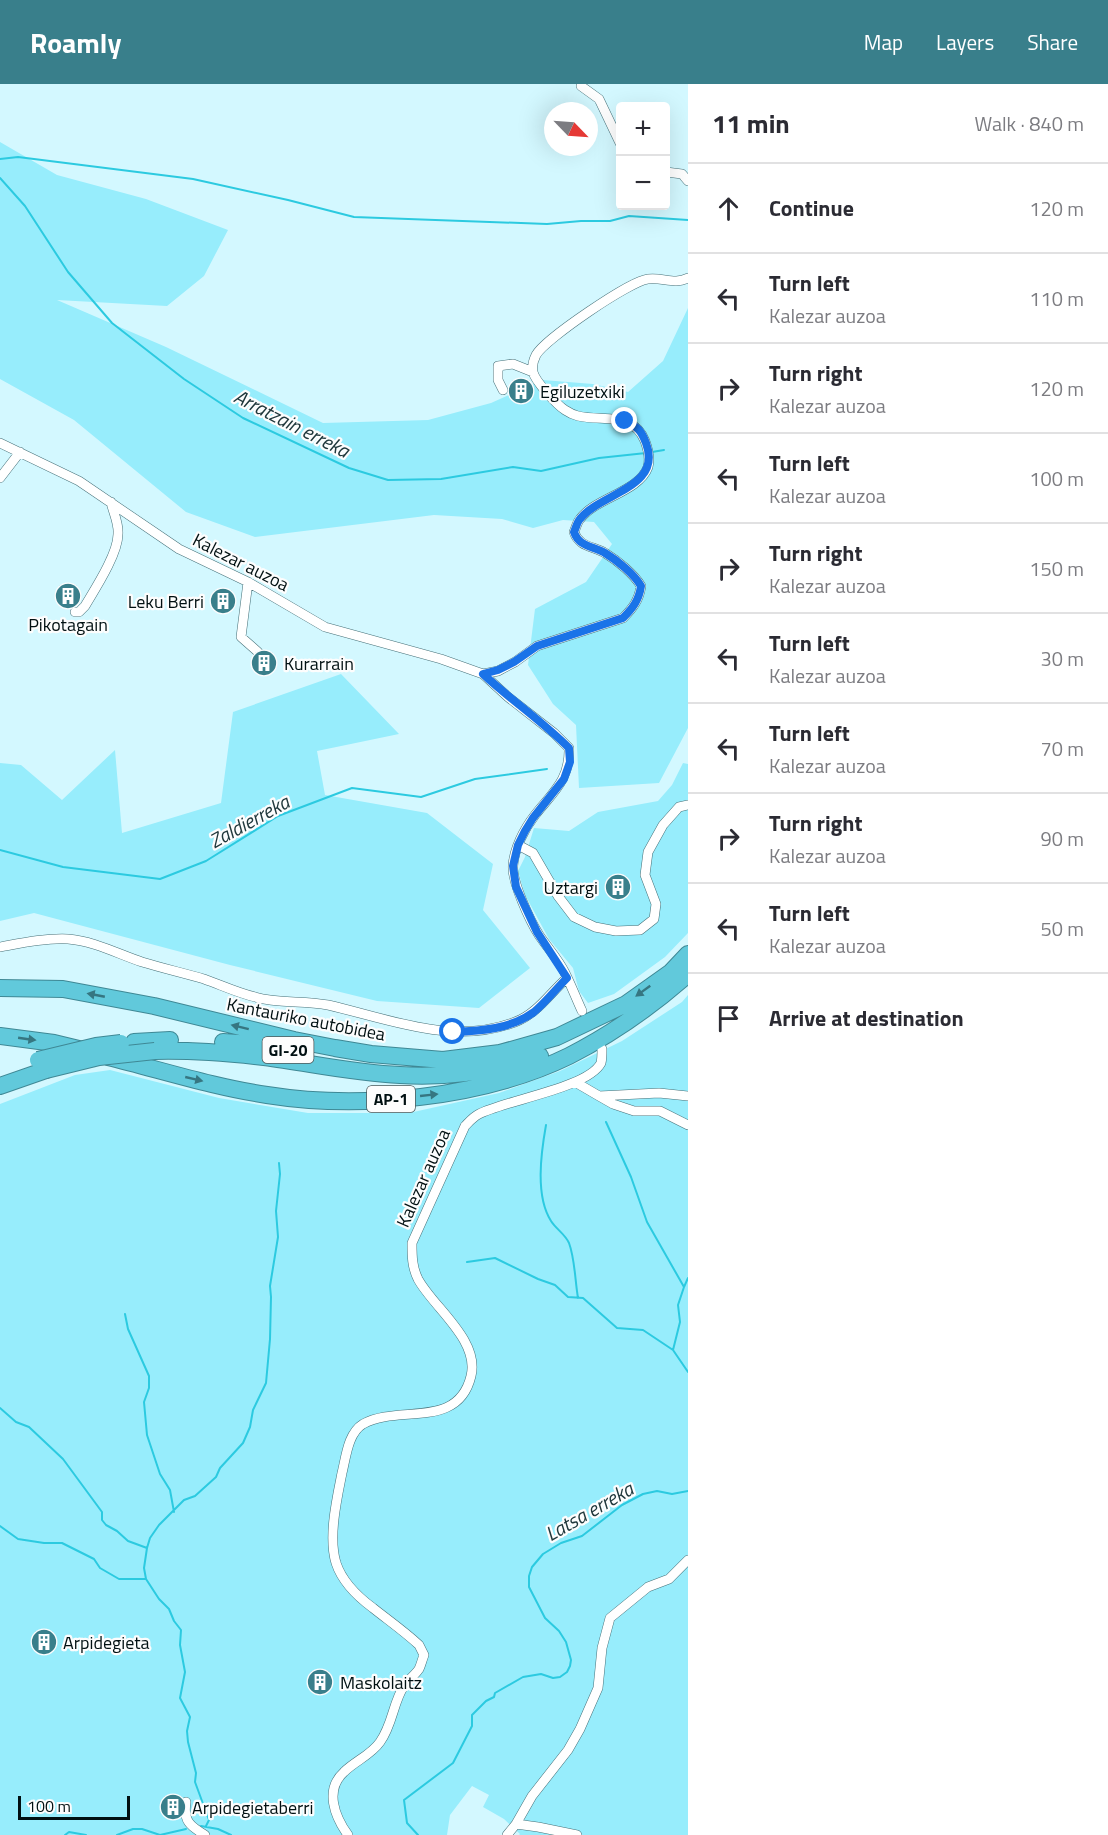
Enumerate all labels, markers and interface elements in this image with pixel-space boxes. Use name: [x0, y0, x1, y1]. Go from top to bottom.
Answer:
text: Roamly: [30, 21, 121, 64]
text: Map: [864, 26, 903, 58]
text: Layers: [936, 26, 994, 58]
text: Share: [1027, 26, 1078, 58]
north arrow: [544, 102, 598, 156]
map controls: [616, 102, 670, 210]
button: +: [616, 102, 670, 156]
text: 11 min: [712, 104, 790, 143]
text: Walk · 840 m: [975, 108, 1084, 139]
button: −: [616, 156, 670, 210]
text: Continue: [769, 191, 854, 225]
icon: ahead: [712, 192, 745, 225]
text: 120 m: [1029, 193, 1084, 224]
text: Turn left: [769, 266, 850, 300]
icon: left: [712, 282, 745, 315]
text: 110 m: [1029, 283, 1084, 314]
text: Kalezar auzoa: [769, 300, 886, 331]
text: Turn right: [769, 356, 863, 390]
icon: right: [712, 372, 745, 405]
text: 120 m: [1029, 373, 1084, 404]
building icon: Egiluzetxiki: [506, 376, 536, 406]
place label: Egiluzetxiki: [540, 378, 625, 405]
water label: Arratzain erreka: [229, 381, 356, 466]
text: Kalezar auzoa: [769, 390, 886, 421]
route end: [611, 407, 637, 433]
text: Turn left: [769, 446, 850, 480]
icon: left: [712, 462, 745, 495]
text: 100 m: [1029, 463, 1084, 494]
text: Kalezar auzoa: [769, 480, 886, 511]
street label: Kalezar auzoa: [188, 526, 294, 598]
text: Turn right: [769, 536, 863, 570]
icon: right: [712, 552, 745, 585]
text: 150 m: [1029, 553, 1084, 584]
text: Kalezar auzoa: [769, 570, 886, 601]
building icon: Pikotagain: [53, 581, 83, 611]
building icon: Leku Berri: [208, 586, 238, 616]
place label: Leku Berri: [128, 588, 204, 615]
place label: Pikotagain: [28, 611, 108, 638]
text: Turn left: [769, 626, 850, 660]
icon: left: [712, 642, 745, 675]
text: 30 m: [1040, 643, 1084, 674]
building icon: Kurarrain: [249, 648, 279, 678]
place label: Kurarrain: [284, 650, 354, 677]
text: Kalezar auzoa: [769, 660, 886, 691]
text: Turn left: [769, 716, 850, 750]
icon: left: [712, 732, 745, 765]
text: 70 m: [1040, 733, 1084, 764]
text: Kalezar auzoa: [769, 750, 886, 781]
water label: Zaldierreka: [203, 786, 296, 856]
text: Turn right: [769, 806, 863, 840]
icon: right: [712, 822, 745, 855]
text: 90 m: [1040, 823, 1084, 854]
text: Kalezar auzoa: [769, 840, 886, 871]
building icon: Uztargi: [603, 872, 633, 902]
place label: Uztargi: [544, 874, 598, 901]
text: Turn left: [769, 896, 850, 930]
icon: left: [712, 912, 745, 945]
text: 50 m: [1040, 913, 1084, 944]
text: Kalezar auzoa: [769, 930, 886, 961]
one-way arrow: [636, 985, 651, 997]
one-way arrow: [87, 990, 106, 999]
street label: Kantauriko autobidea: [224, 990, 388, 1048]
text: Arrive at destination: [769, 1001, 964, 1035]
icon: arrive: [712, 1002, 745, 1035]
route start: [439, 1018, 465, 1044]
one-way arrow: [231, 1022, 249, 1032]
one-way arrow: [18, 1035, 37, 1044]
road number: GI-20: [262, 1037, 314, 1063]
one-way arrow: [185, 1075, 204, 1084]
road number: AP-1: [367, 1086, 415, 1112]
one-way arrow: [420, 1090, 439, 1100]
street label: Kalezar auzoa: [389, 1124, 457, 1232]
water label: Latsa erreka: [539, 1473, 640, 1549]
building icon: Arpidegieta: [29, 1627, 59, 1657]
place label: Arpidegieta: [63, 1629, 150, 1656]
building icon: Maskolaitz: [305, 1667, 335, 1697]
place label: Maskolaitz: [340, 1669, 422, 1696]
building icon: Arpidegietaberri: [158, 1792, 188, 1822]
scale bar: [18, 1793, 130, 1820]
text: 100 m: [27, 1794, 71, 1818]
place label: Arpidegietaberri: [192, 1794, 314, 1821]

